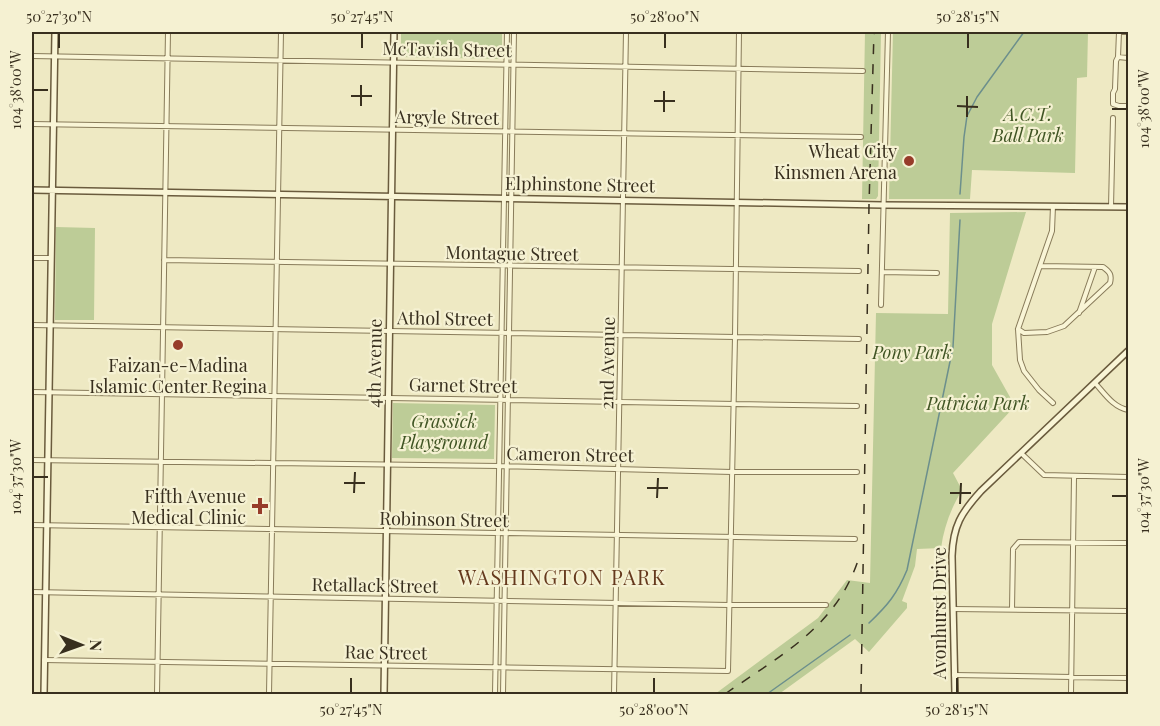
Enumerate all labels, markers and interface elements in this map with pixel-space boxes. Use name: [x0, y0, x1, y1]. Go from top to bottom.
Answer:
text: 50°27'30"N: [26, 6, 92, 26]
text: 50°27'45"N: [330, 6, 394, 26]
text: 50°28'00"N: [630, 6, 700, 26]
text: 50°28'15"N: [936, 6, 1000, 26]
street label: McTavish Street: [382, 36, 513, 62]
text: 104°38'00"W: [5, 50, 25, 130]
text: 104°38'00"W: [1133, 69, 1153, 149]
park label: A.C.T. Ball Park: [991, 102, 1064, 147]
street label: Argyle Street: [394, 104, 500, 130]
place label: Wheat City Kinsmen Arena: [774, 139, 897, 184]
marker: Wheat City Kinsmen Arena: [902, 154, 916, 168]
street label: Elphinstone Street: [505, 171, 656, 197]
street label: Montague Street: [445, 240, 579, 266]
street label: Athol Street: [396, 305, 494, 331]
street label: 2nd Avenue: [594, 316, 620, 410]
street label: 4th Avenue: [361, 318, 387, 408]
marker: Faizan-e-Madina Islamic Center Regina: [171, 338, 185, 352]
park label: Pony Park: [871, 340, 952, 364]
place label: Faizan-e-Madina Islamic Center Regina: [89, 353, 267, 398]
street label: Garnet Street: [409, 372, 518, 398]
park label: Patricia Park: [926, 391, 1029, 415]
park label: Grassick Playground: [399, 409, 489, 454]
text: 104°37'30"W: [5, 439, 25, 515]
street label: Cameron Street: [506, 441, 635, 467]
text: 104°37'30"W: [1133, 458, 1153, 534]
place label: Fifth Avenue Medical Clinic: [131, 484, 246, 529]
marker: Fifth Avenue Medical Clinic: [251, 497, 269, 515]
street label: Robinson Street: [379, 506, 509, 532]
street label: Avonhurst Drive: [927, 547, 951, 680]
district label: WASHINGTON PARK: [457, 563, 666, 590]
street label: Retallack Street: [311, 572, 439, 598]
north arrow: [51, 615, 111, 675]
text: N: [86, 639, 107, 652]
street label: Rae Street: [345, 639, 428, 665]
text: 50°27'45"N: [319, 699, 383, 719]
text: 50°28'00"N: [619, 699, 689, 719]
text: 50°28'15"N: [925, 699, 989, 719]

